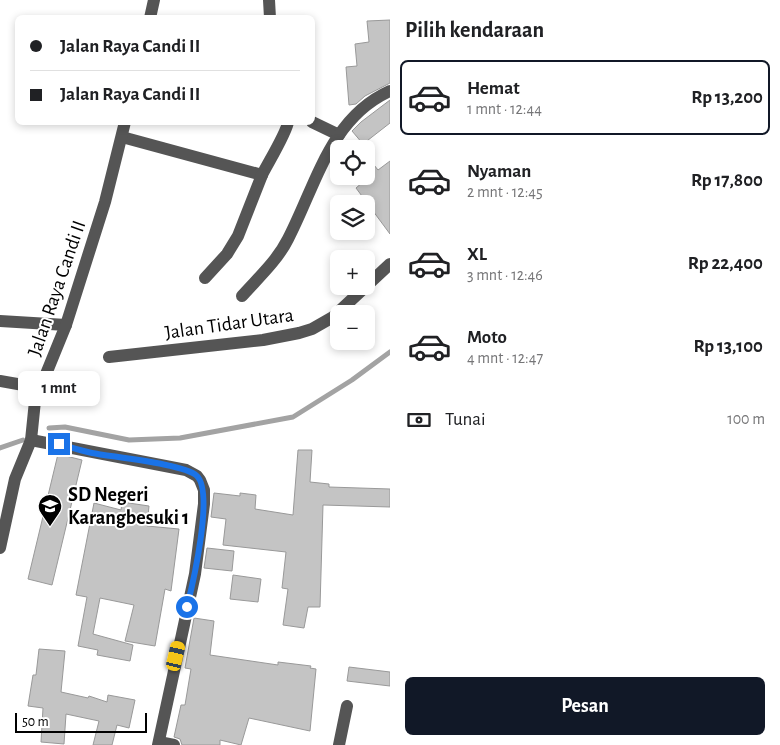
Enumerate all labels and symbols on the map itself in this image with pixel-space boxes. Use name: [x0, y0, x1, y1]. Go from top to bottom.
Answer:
street label: Jalan Raya Candi II: [24, 218, 90, 359]
street label: Jalan Tidar Utara: [163, 305, 295, 343]
callout: 1 mnt: [18, 372, 100, 406]
route end: [48, 433, 70, 455]
place label: SD Negeri Karangbesuki 1: [68, 485, 189, 528]
school or university icon: SD Negeri Karangbesuki 1: [37, 493, 63, 527]
route start: [176, 596, 198, 618]
car: [165, 640, 186, 672]
scale bar: [15, 710, 148, 733]

